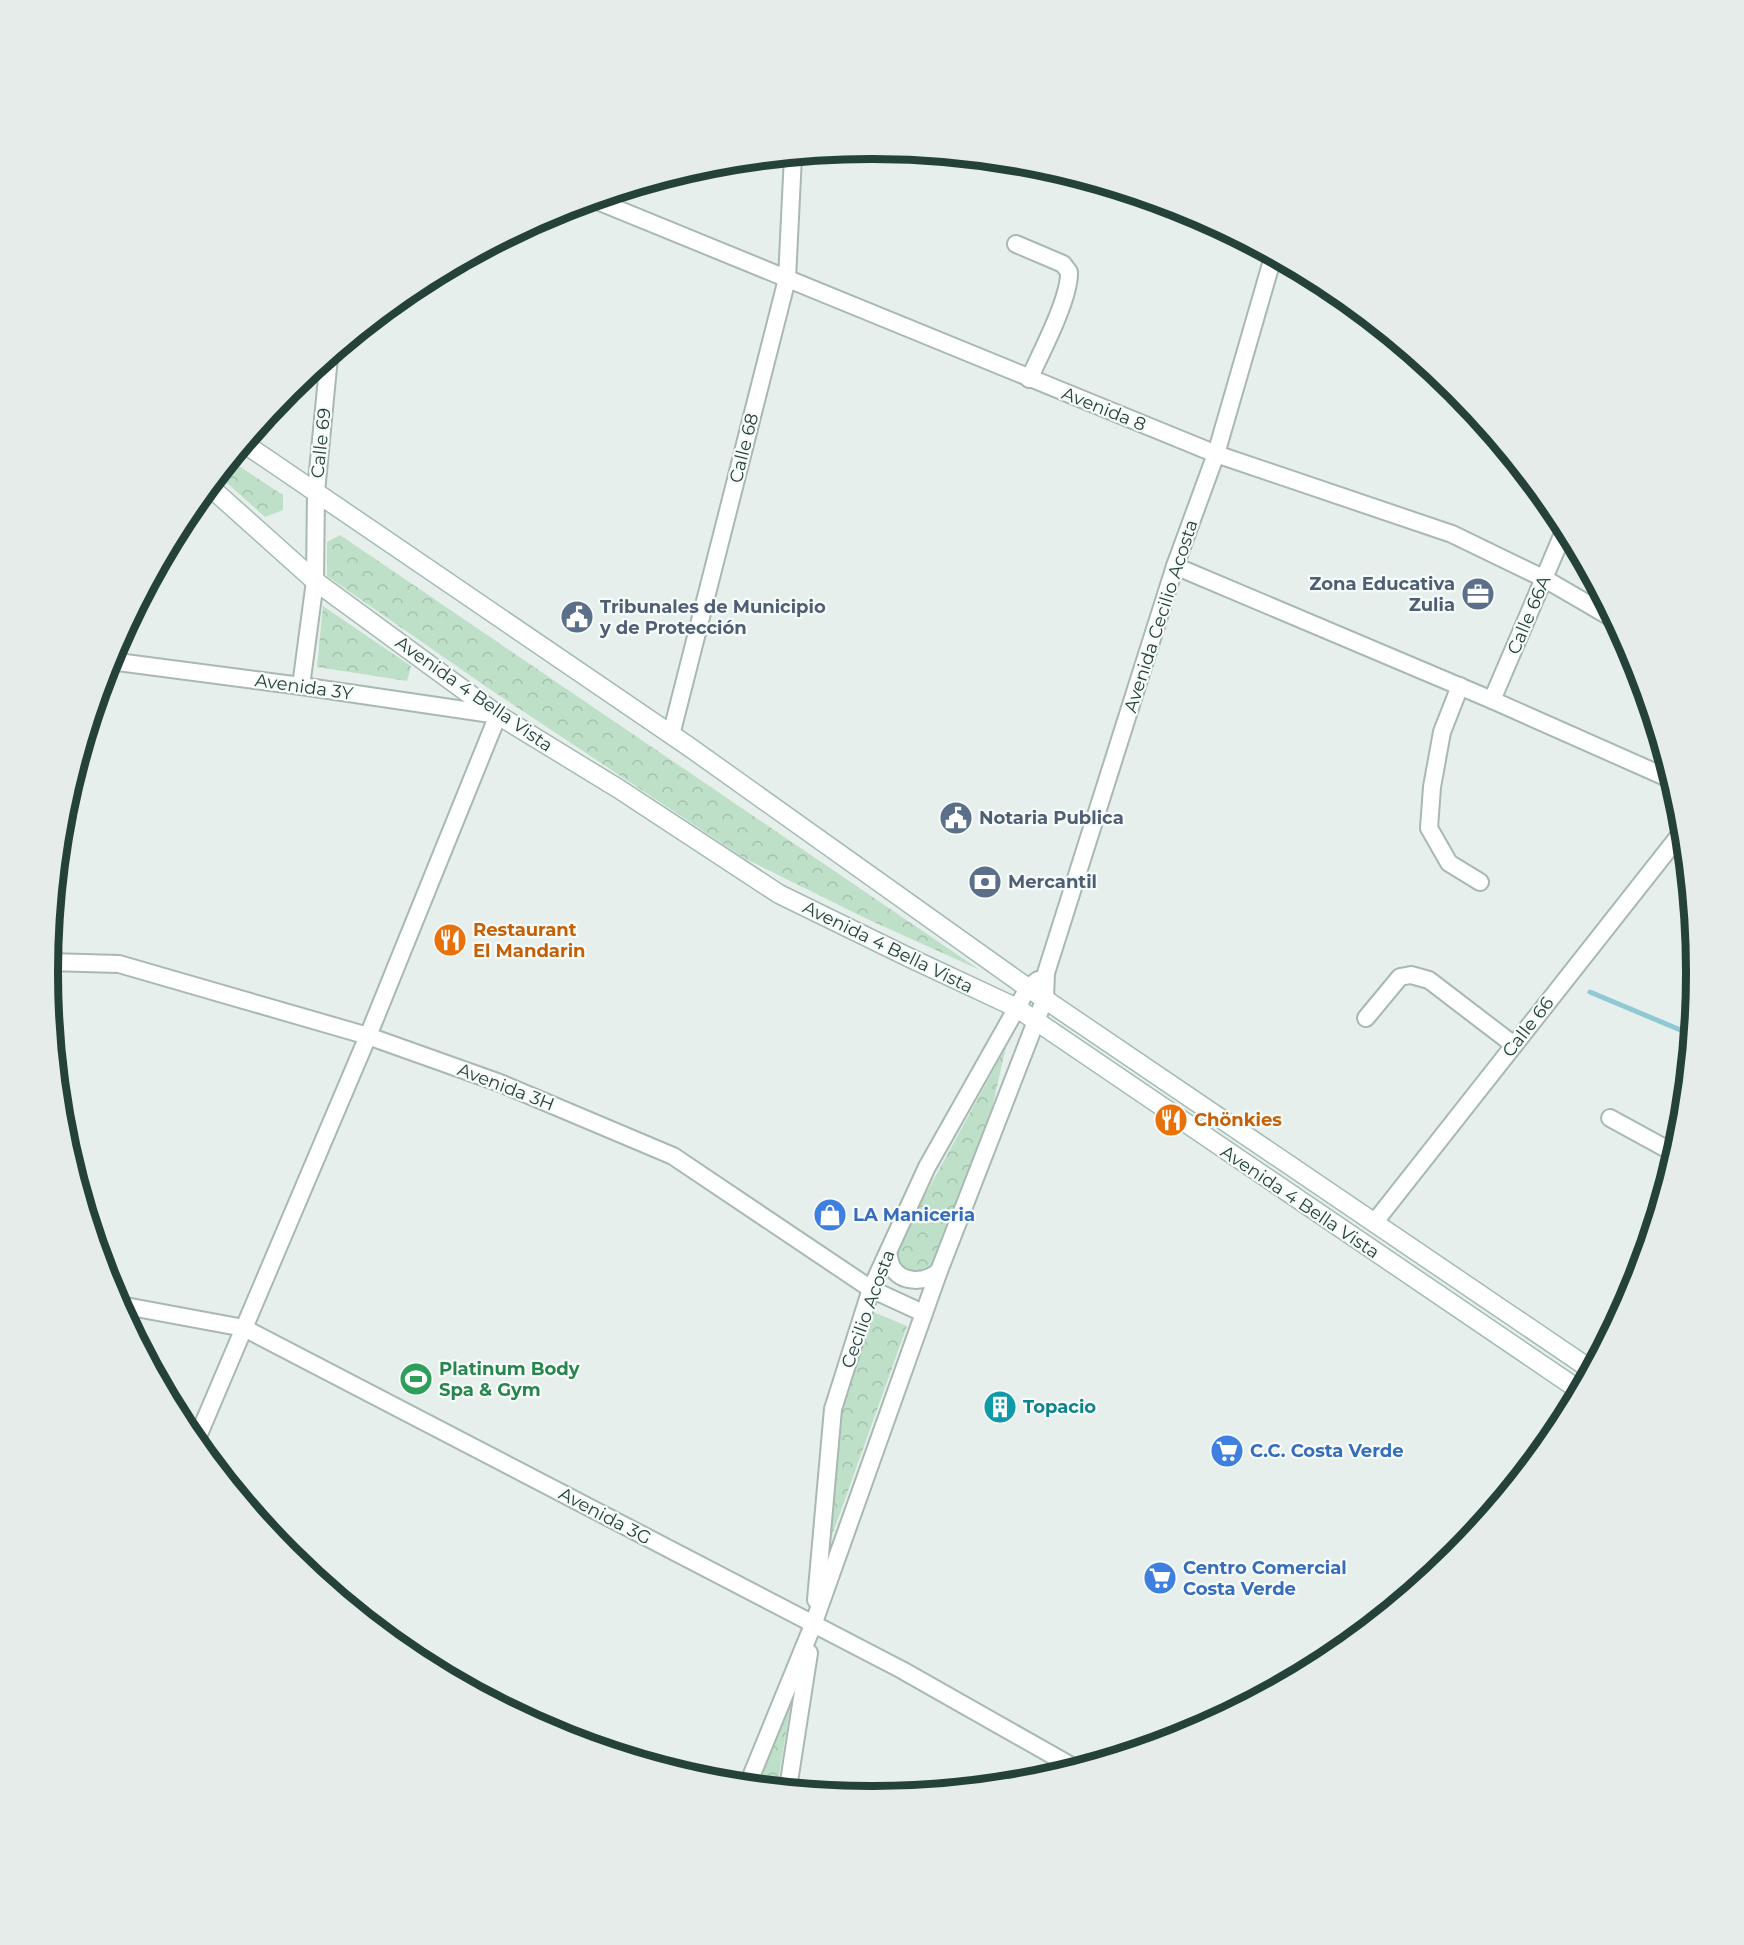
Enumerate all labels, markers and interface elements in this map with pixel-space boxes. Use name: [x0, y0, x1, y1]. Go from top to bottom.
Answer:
street label: Avenida 8: [1059, 382, 1149, 436]
street label: Calle 69: [306, 407, 336, 479]
street label: Calle 68: [725, 411, 763, 485]
street label: Avenida Cecilio Acosta: [1119, 517, 1203, 715]
street label: Calle 66A: [1503, 572, 1555, 658]
place label: Zona Educativa Zulia: [1309, 573, 1455, 616]
office icon: Zona Educativa Zulia: [1460, 576, 1496, 612]
place label: Tribunales de Municipio y de Protección: [599, 596, 826, 639]
public building icon: Tribunales de Municipio y de Protección: [559, 599, 595, 635]
street label: Avenida 4 Bella Vista: [391, 631, 557, 757]
street label: Avenida 3Y: [254, 669, 355, 705]
public building icon: Notaria Publica: [938, 800, 974, 836]
place label: Notaria Publica: [979, 807, 1124, 829]
bank icon: Mercantil: [967, 864, 1003, 900]
place label: Mercantil: [1008, 871, 1097, 893]
street label: Avenida 4 Bella Vista: [799, 896, 977, 998]
place label: Restaurant El Mandarin: [473, 919, 586, 962]
restaurant icon: Restaurant El Mandarin: [432, 922, 468, 958]
street label: Calle 66: [1498, 992, 1558, 1062]
street label: Avenida 3H: [454, 1058, 558, 1116]
restaurant icon: Chönkies: [1153, 1102, 1189, 1138]
place label: Chönkies: [1194, 1109, 1282, 1131]
street label: Avenida 4 Bella Vista: [1216, 1141, 1384, 1263]
shop icon: LA Maniceria: [812, 1197, 848, 1233]
place label: LA Maniceria: [853, 1204, 975, 1226]
street label: Cecilio Acosta: [836, 1247, 900, 1371]
place label: Platinum Body Spa & Gym: [439, 1358, 580, 1401]
sports icon: Platinum Body Spa & Gym: [398, 1361, 434, 1397]
building icon: Topacio: [982, 1389, 1018, 1425]
place label: Topacio: [1023, 1396, 1096, 1418]
supermarket icon: C.C. Costa Verde: [1209, 1433, 1245, 1469]
place label: C.C. Costa Verde: [1250, 1440, 1404, 1462]
street label: Avenida 3G: [555, 1482, 655, 1550]
place label: Centro Comercial Costa Verde: [1183, 1557, 1347, 1600]
supermarket icon: Centro Comercial Costa Verde: [1142, 1560, 1178, 1596]

